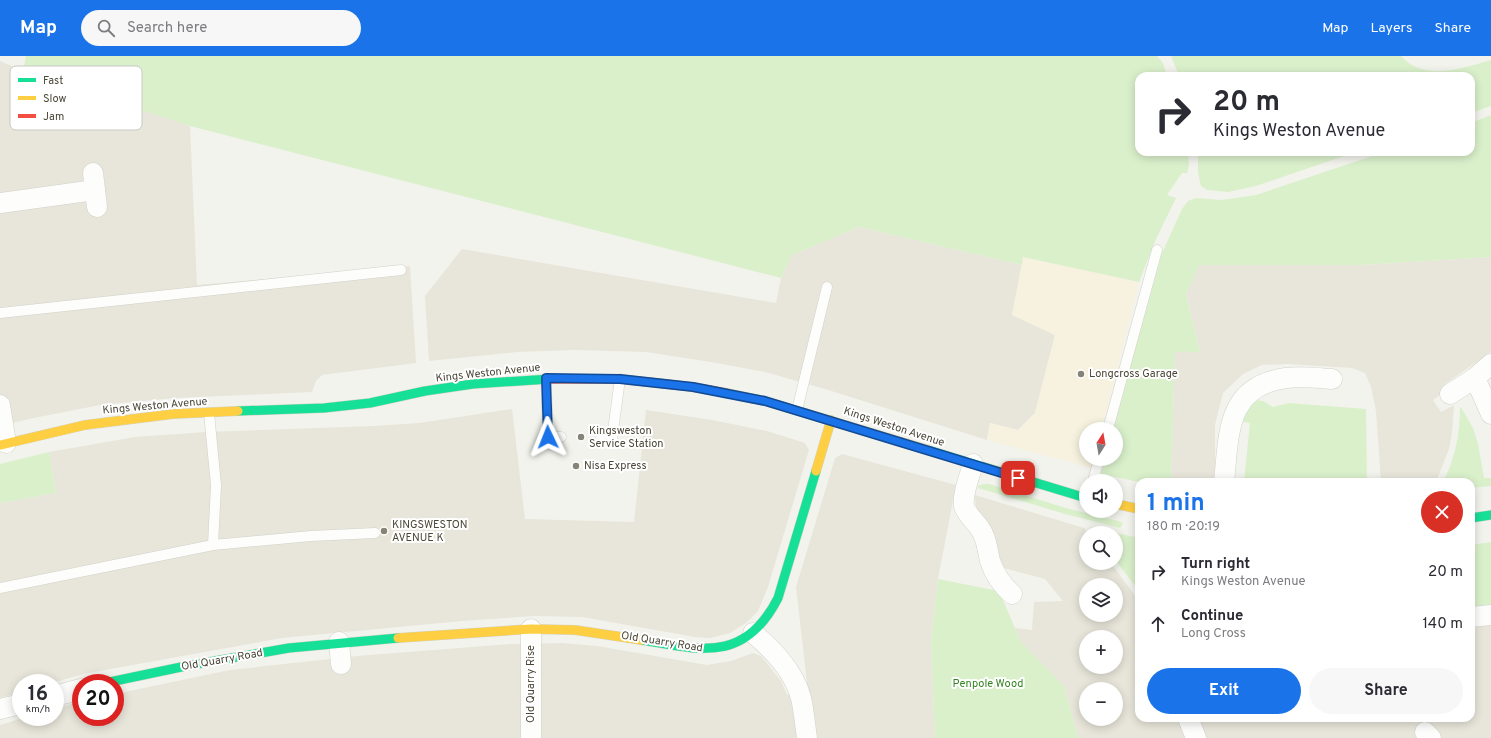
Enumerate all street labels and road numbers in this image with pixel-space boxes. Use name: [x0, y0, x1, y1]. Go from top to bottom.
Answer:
street label: Kings Weston Avenue: [435, 361, 541, 385]
street label: Kings Weston Avenue: [102, 394, 208, 418]
street label: Kings Weston Avenue: [842, 404, 946, 450]
street label: Old Quarry Road: [620, 629, 704, 655]
street label: Old Quarry Rise: [524, 645, 538, 723]
street label: Old Quarry Road: [180, 646, 264, 674]

